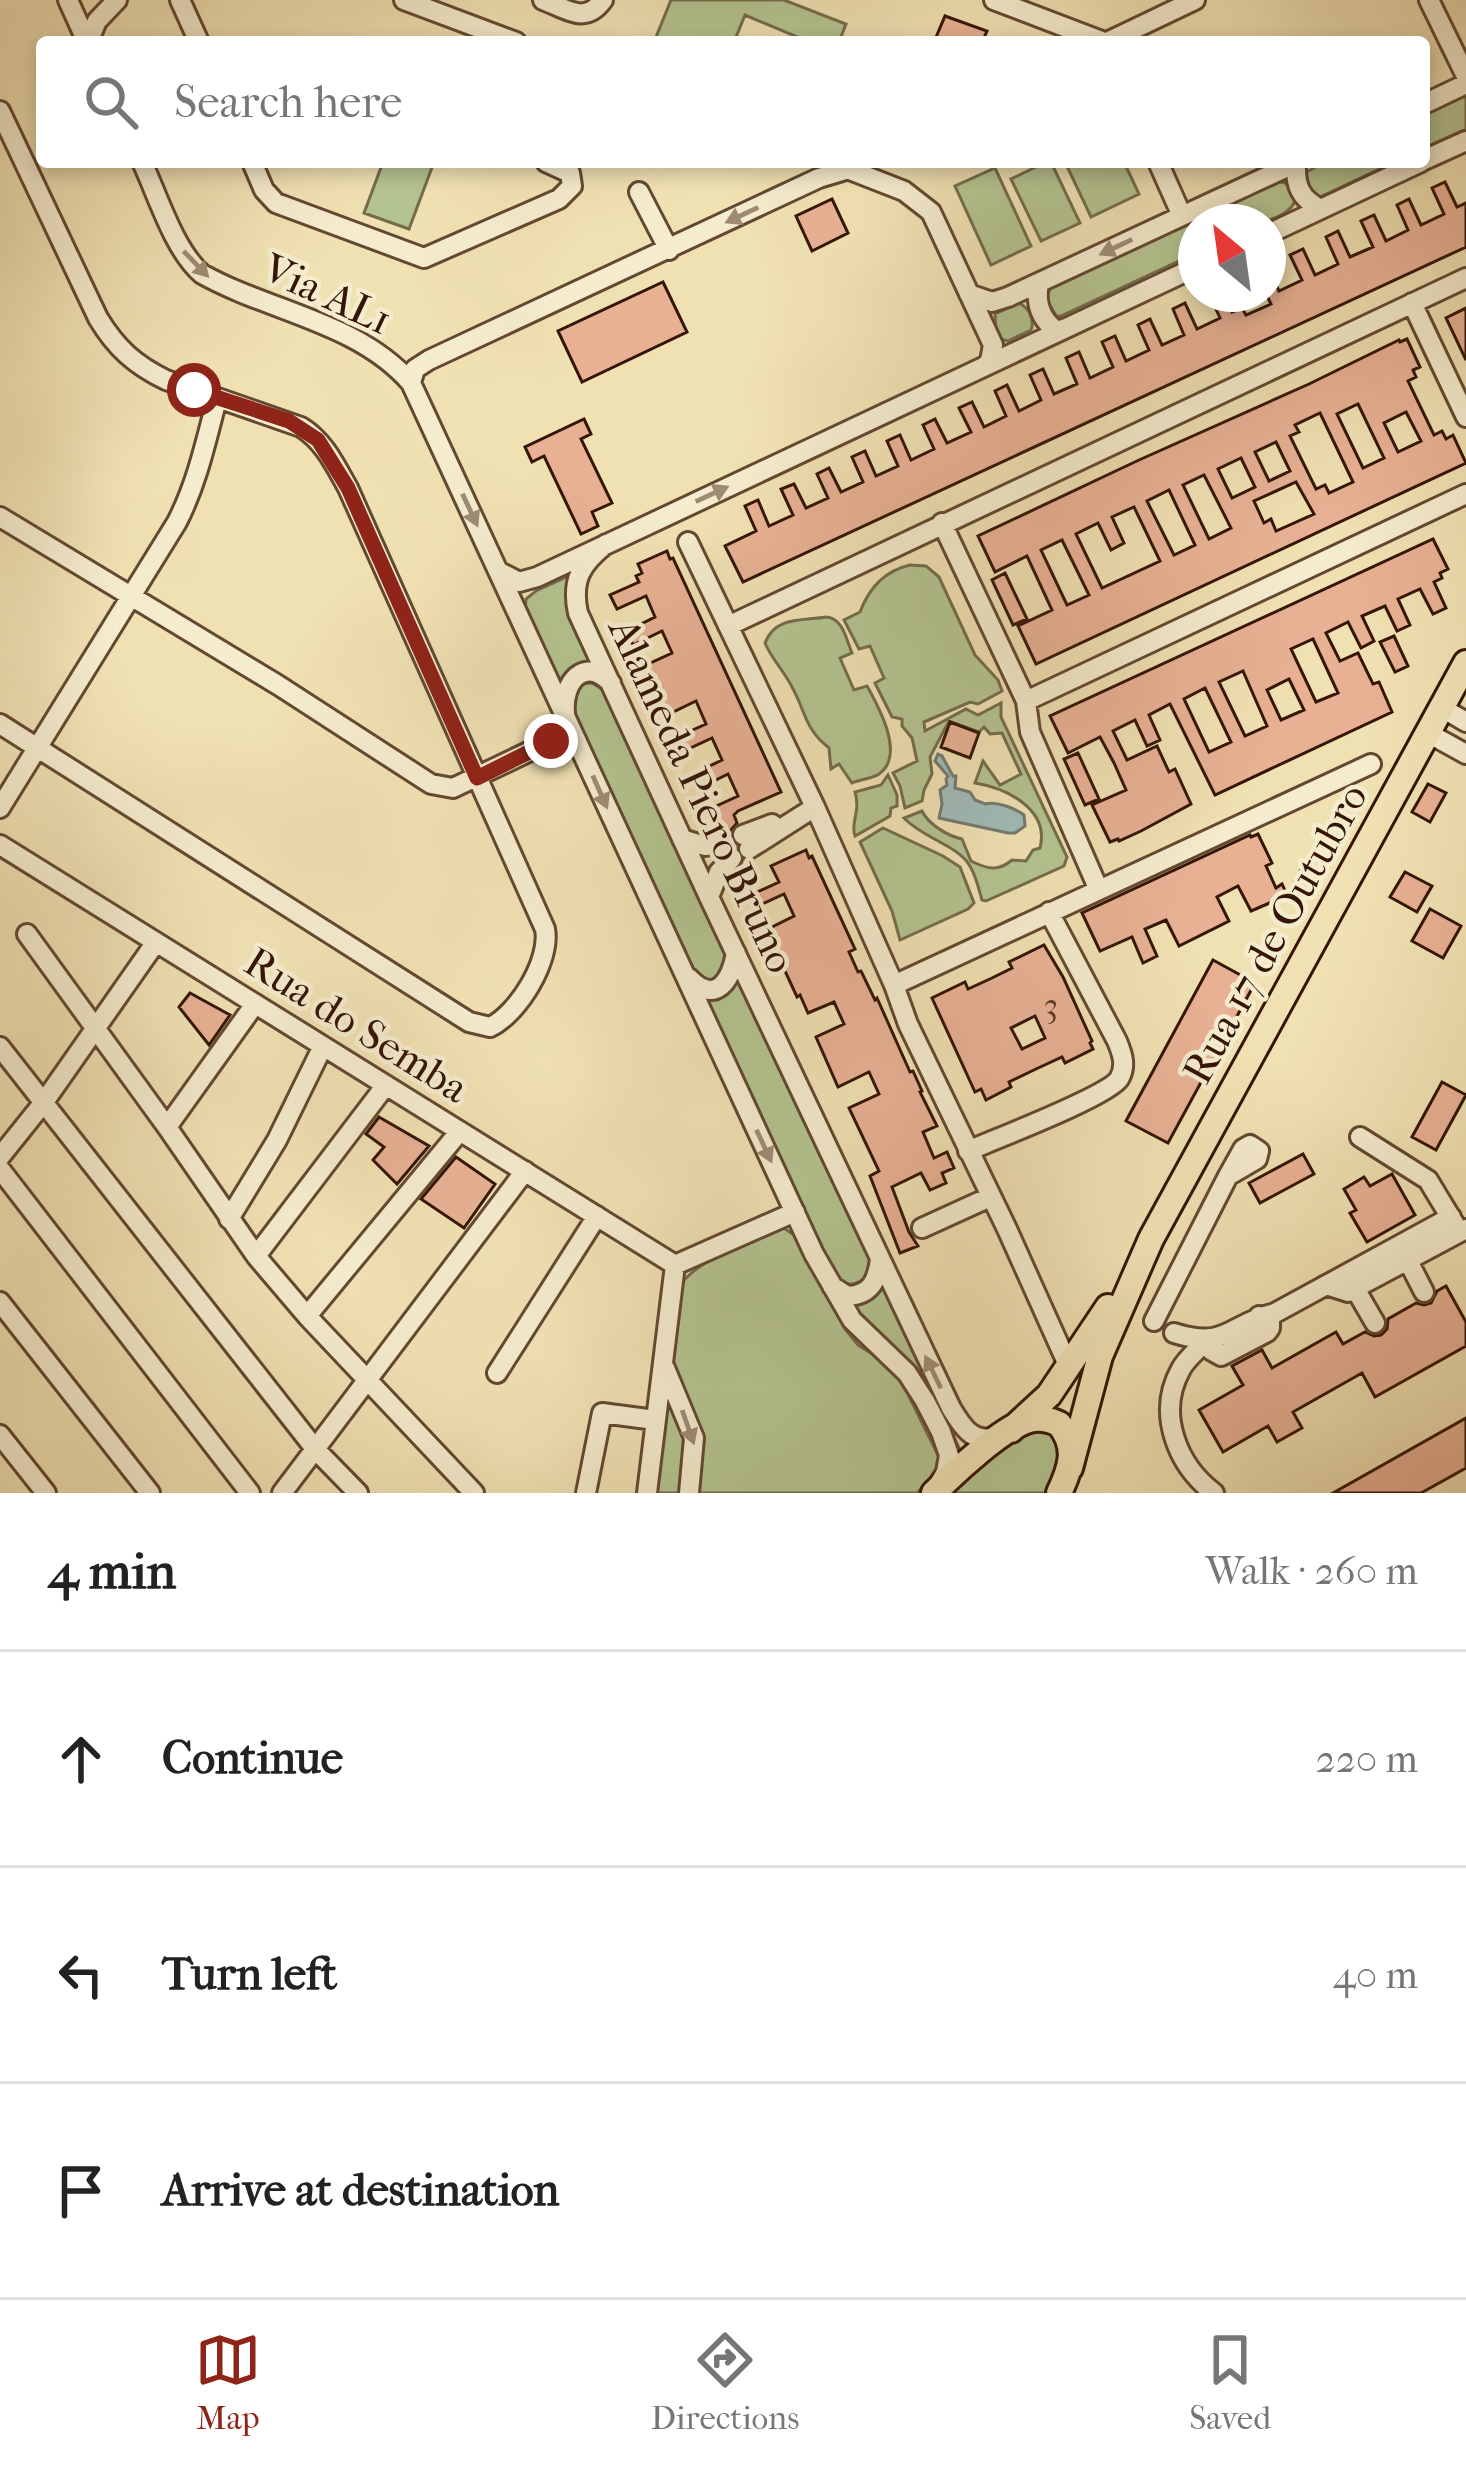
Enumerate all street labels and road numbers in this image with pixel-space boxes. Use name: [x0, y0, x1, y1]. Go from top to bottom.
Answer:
street label: Via AL1: [255, 243, 399, 345]
street label: Alameda Piero Bruno: [597, 609, 805, 981]
street label: Rua 17 de Outubro: [1173, 775, 1378, 1092]
street label: Rua do Semba: [236, 937, 477, 1114]

